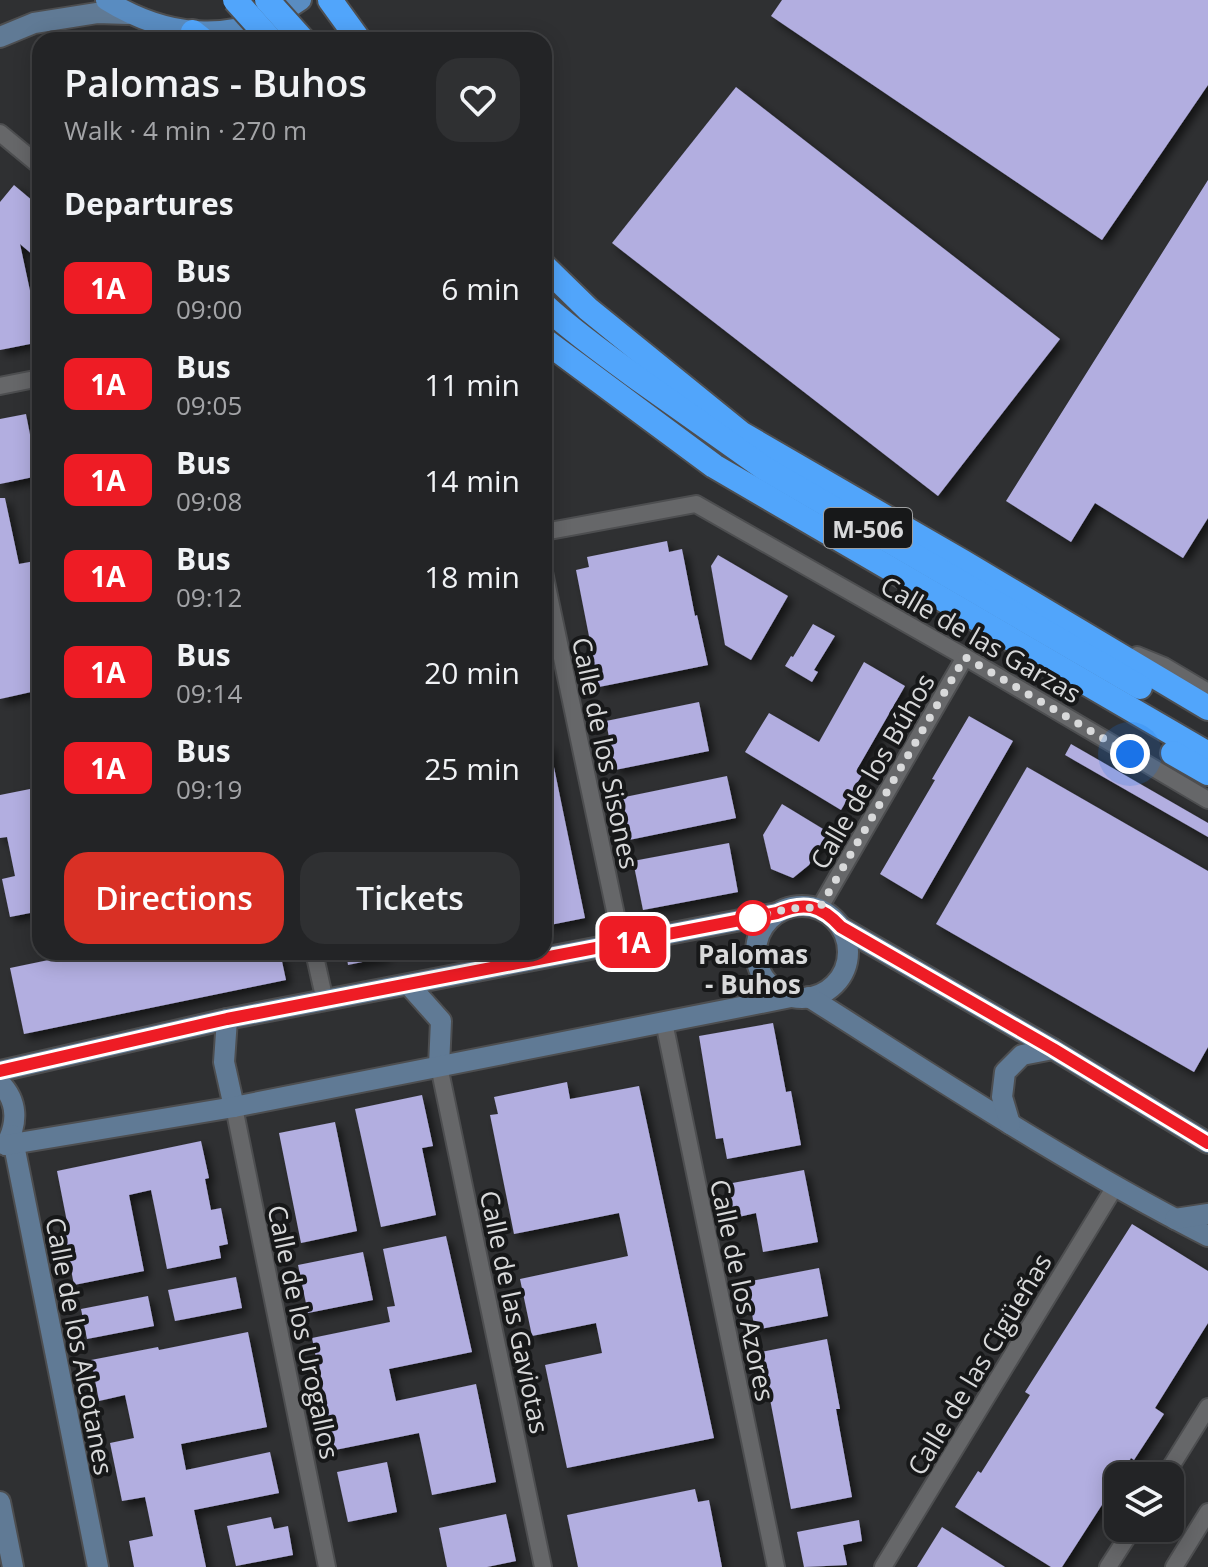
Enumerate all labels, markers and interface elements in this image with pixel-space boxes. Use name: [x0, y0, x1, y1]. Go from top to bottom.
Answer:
text: Palomas - Buhos: [64, 56, 367, 108]
button: heart: [436, 58, 520, 142]
text: Walk · 4 min · 270 m: [64, 112, 307, 148]
text: Departures: [64, 183, 234, 224]
text: Bus: [176, 250, 231, 291]
text: 6 min: [441, 268, 520, 309]
text: 1A: [90, 269, 126, 307]
text: 09:00: [176, 291, 242, 327]
text: Bus: [176, 346, 231, 387]
text: 11 min: [424, 364, 520, 405]
text: 1A: [90, 365, 126, 403]
text: 09:05: [176, 387, 242, 423]
text: Bus: [176, 442, 231, 483]
text: 14 min: [424, 460, 520, 501]
text: 1A: [90, 461, 126, 499]
text: 09:08: [176, 483, 242, 519]
road number: M-506: [824, 508, 912, 548]
text: Bus: [176, 538, 231, 579]
text: 18 min: [424, 556, 520, 597]
text: 1A: [90, 557, 126, 595]
street label: Calle de las Garzas: [874, 567, 1088, 711]
text: 09:12: [176, 579, 242, 615]
text: Bus: [176, 634, 231, 675]
street label: Calle de los Sisones: [564, 634, 648, 872]
text: 20 min: [424, 652, 520, 693]
text: 1A: [90, 653, 126, 691]
street label: Calle de los Búhos: [801, 666, 943, 876]
text: 09:14: [176, 675, 242, 711]
text: Bus: [176, 730, 231, 771]
your location: [1110, 734, 1150, 774]
text: 25 min: [424, 748, 520, 789]
text: 1A: [90, 749, 126, 787]
text: 09:19: [176, 771, 242, 807]
button: Directions: [64, 852, 284, 944]
button: Tickets: [300, 852, 520, 944]
marker: Palomas - Buhos: [736, 901, 770, 935]
line badge: 1A: [597, 916, 669, 968]
text: 1A: [615, 923, 651, 961]
place label: Palomas - Buhos: [698, 936, 808, 1002]
street label: Calle de los Azores: [702, 1176, 784, 1404]
street label: Calle de las Gaviotas: [472, 1187, 558, 1437]
street label: Calle de los Urogallos: [259, 1202, 349, 1462]
street label: Calle de los Alcotanes: [37, 1214, 123, 1478]
street label: Calle de las Cigüeñas: [898, 1246, 1060, 1482]
map controls: [1104, 1462, 1184, 1542]
button: layers: [1104, 1462, 1184, 1542]

